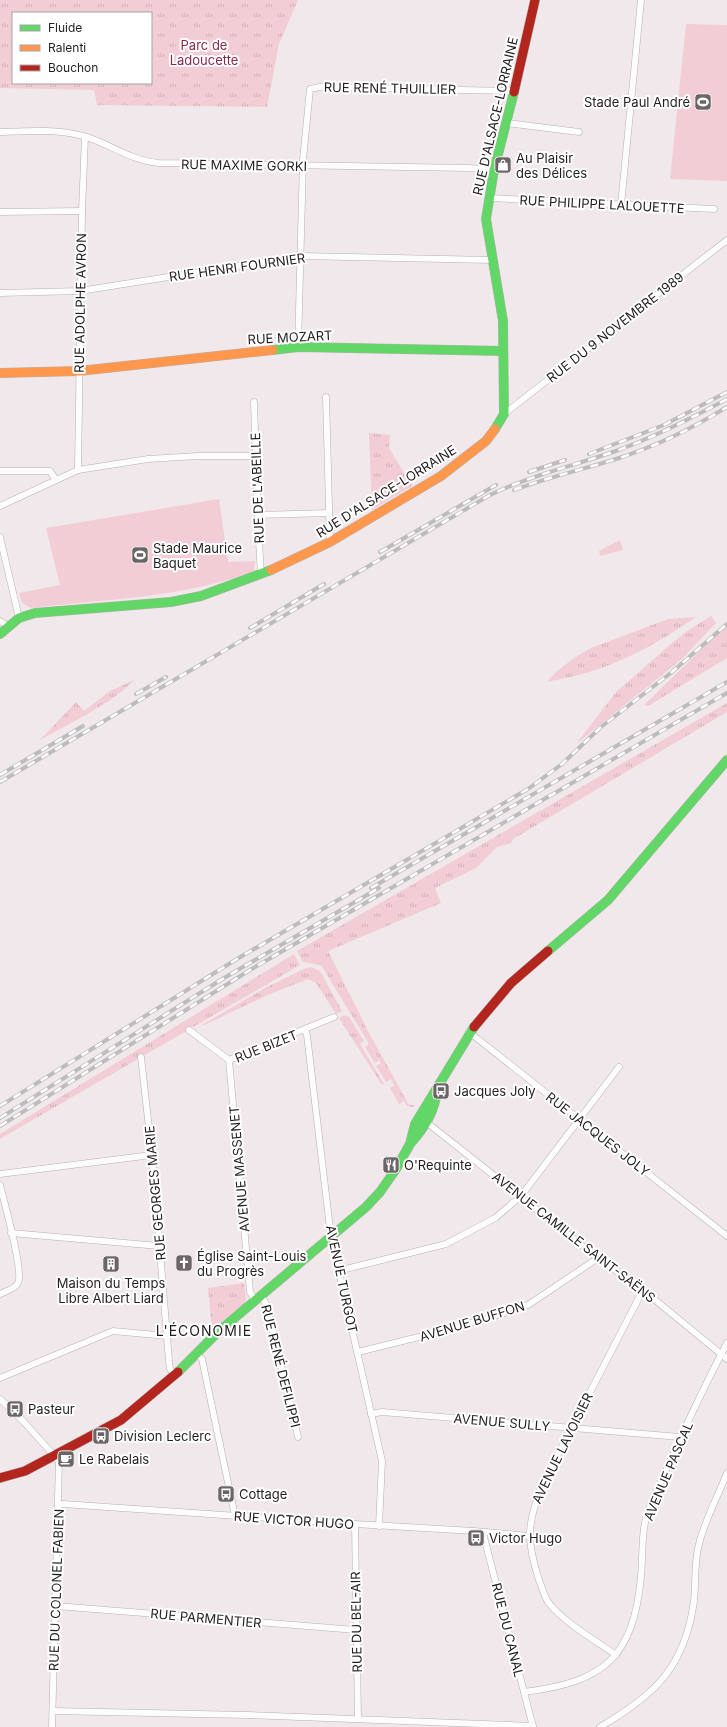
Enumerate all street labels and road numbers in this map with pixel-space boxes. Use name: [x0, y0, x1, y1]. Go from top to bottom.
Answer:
street label: RUE D'ALSACE-LORRAINE: [469, 35, 521, 197]
street label: RUE RENÉ THUILLIER: [324, 79, 456, 97]
street label: RUE MAXIME GORKI: [181, 156, 307, 174]
street label: RUE PHILIPPE LALOUETTE: [519, 192, 685, 216]
street label: RUE ADOLPHE AVRON: [71, 233, 89, 373]
street label: RUE HENRI FOURNIER: [168, 250, 306, 284]
street label: RUE DU 9 NOVEMBRE 1989: [543, 268, 687, 386]
street label: RUE MOZART: [247, 327, 333, 347]
street label: RUE DE L'ABEILLE: [247, 432, 267, 544]
street label: RUE D'ALSACE-LORRAINE: [313, 441, 459, 541]
street label: RUE BIZET: [232, 1026, 300, 1066]
street label: RUE JACQUES JOLY: [543, 1089, 653, 1180]
street label: AVENUE MASSENET: [225, 1105, 253, 1233]
street label: RUE GEORGES MARIE: [141, 1125, 169, 1261]
street label: AVENUE CAMILLE SAINT-SAËNS: [489, 1168, 659, 1306]
street label: AVENUE TURGOT: [323, 1224, 361, 1334]
street label: AVENUE BUFFON: [418, 1297, 526, 1345]
street label: RUE RENÉ DEFILIPPI: [258, 1303, 304, 1429]
street label: AVENUE LAVOISIER: [528, 1390, 596, 1506]
street label: AVENUE SULLY: [453, 1410, 551, 1434]
street label: AVENUE PASCAL: [640, 1419, 696, 1523]
street label: RUE VICTOR HUGO: [233, 1508, 355, 1532]
street label: RUE DU COLONEL FABIEN: [45, 1509, 67, 1671]
street label: RUE DU BEL-AIR: [347, 1571, 365, 1673]
street label: RUE DU CANAL: [489, 1581, 527, 1679]
street label: RUE PARMENTIER: [150, 1605, 262, 1631]

